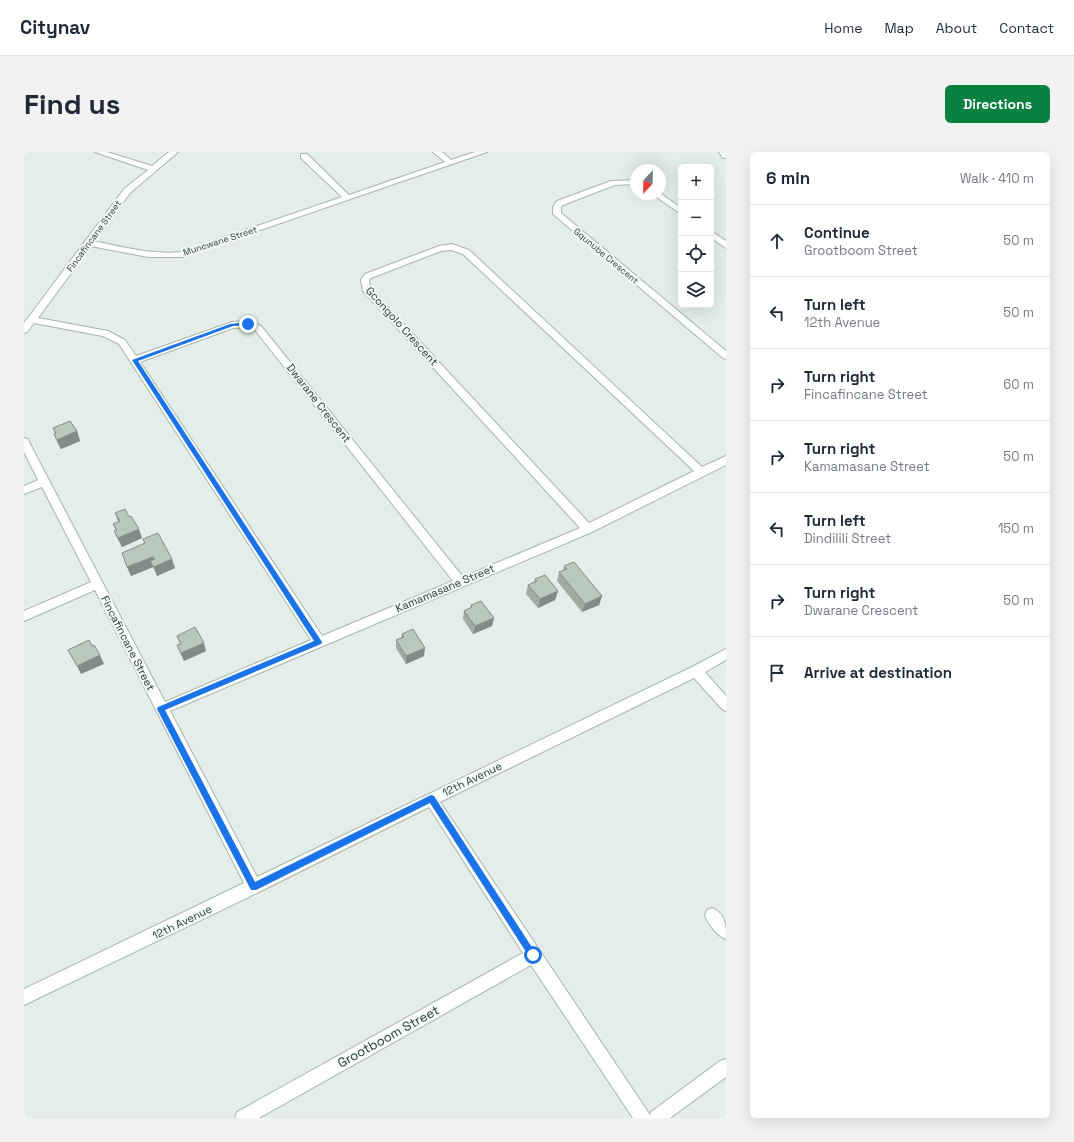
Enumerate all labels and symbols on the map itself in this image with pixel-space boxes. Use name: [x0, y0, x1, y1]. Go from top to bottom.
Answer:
north arrow: [630, 164, 666, 200]
street label: Fincafincane Street: [64, 198, 124, 274]
street label: Muncwane Street: [181, 223, 259, 259]
street label: Gqunube Crescent: [571, 225, 641, 287]
street label: Gcongolo Crescent: [363, 284, 441, 368]
route end: [239, 315, 257, 333]
street label: Dwarane Crescent: [284, 361, 354, 445]
street label: Kamamasane Street: [393, 561, 497, 615]
street label: Fincafincane Street: [98, 593, 158, 693]
street label: 12th Avenue: [440, 759, 504, 799]
street label: 12th Avenue: [150, 902, 214, 942]
route start: [524, 946, 542, 964]
street label: Grootboom Street: [334, 1001, 442, 1071]

